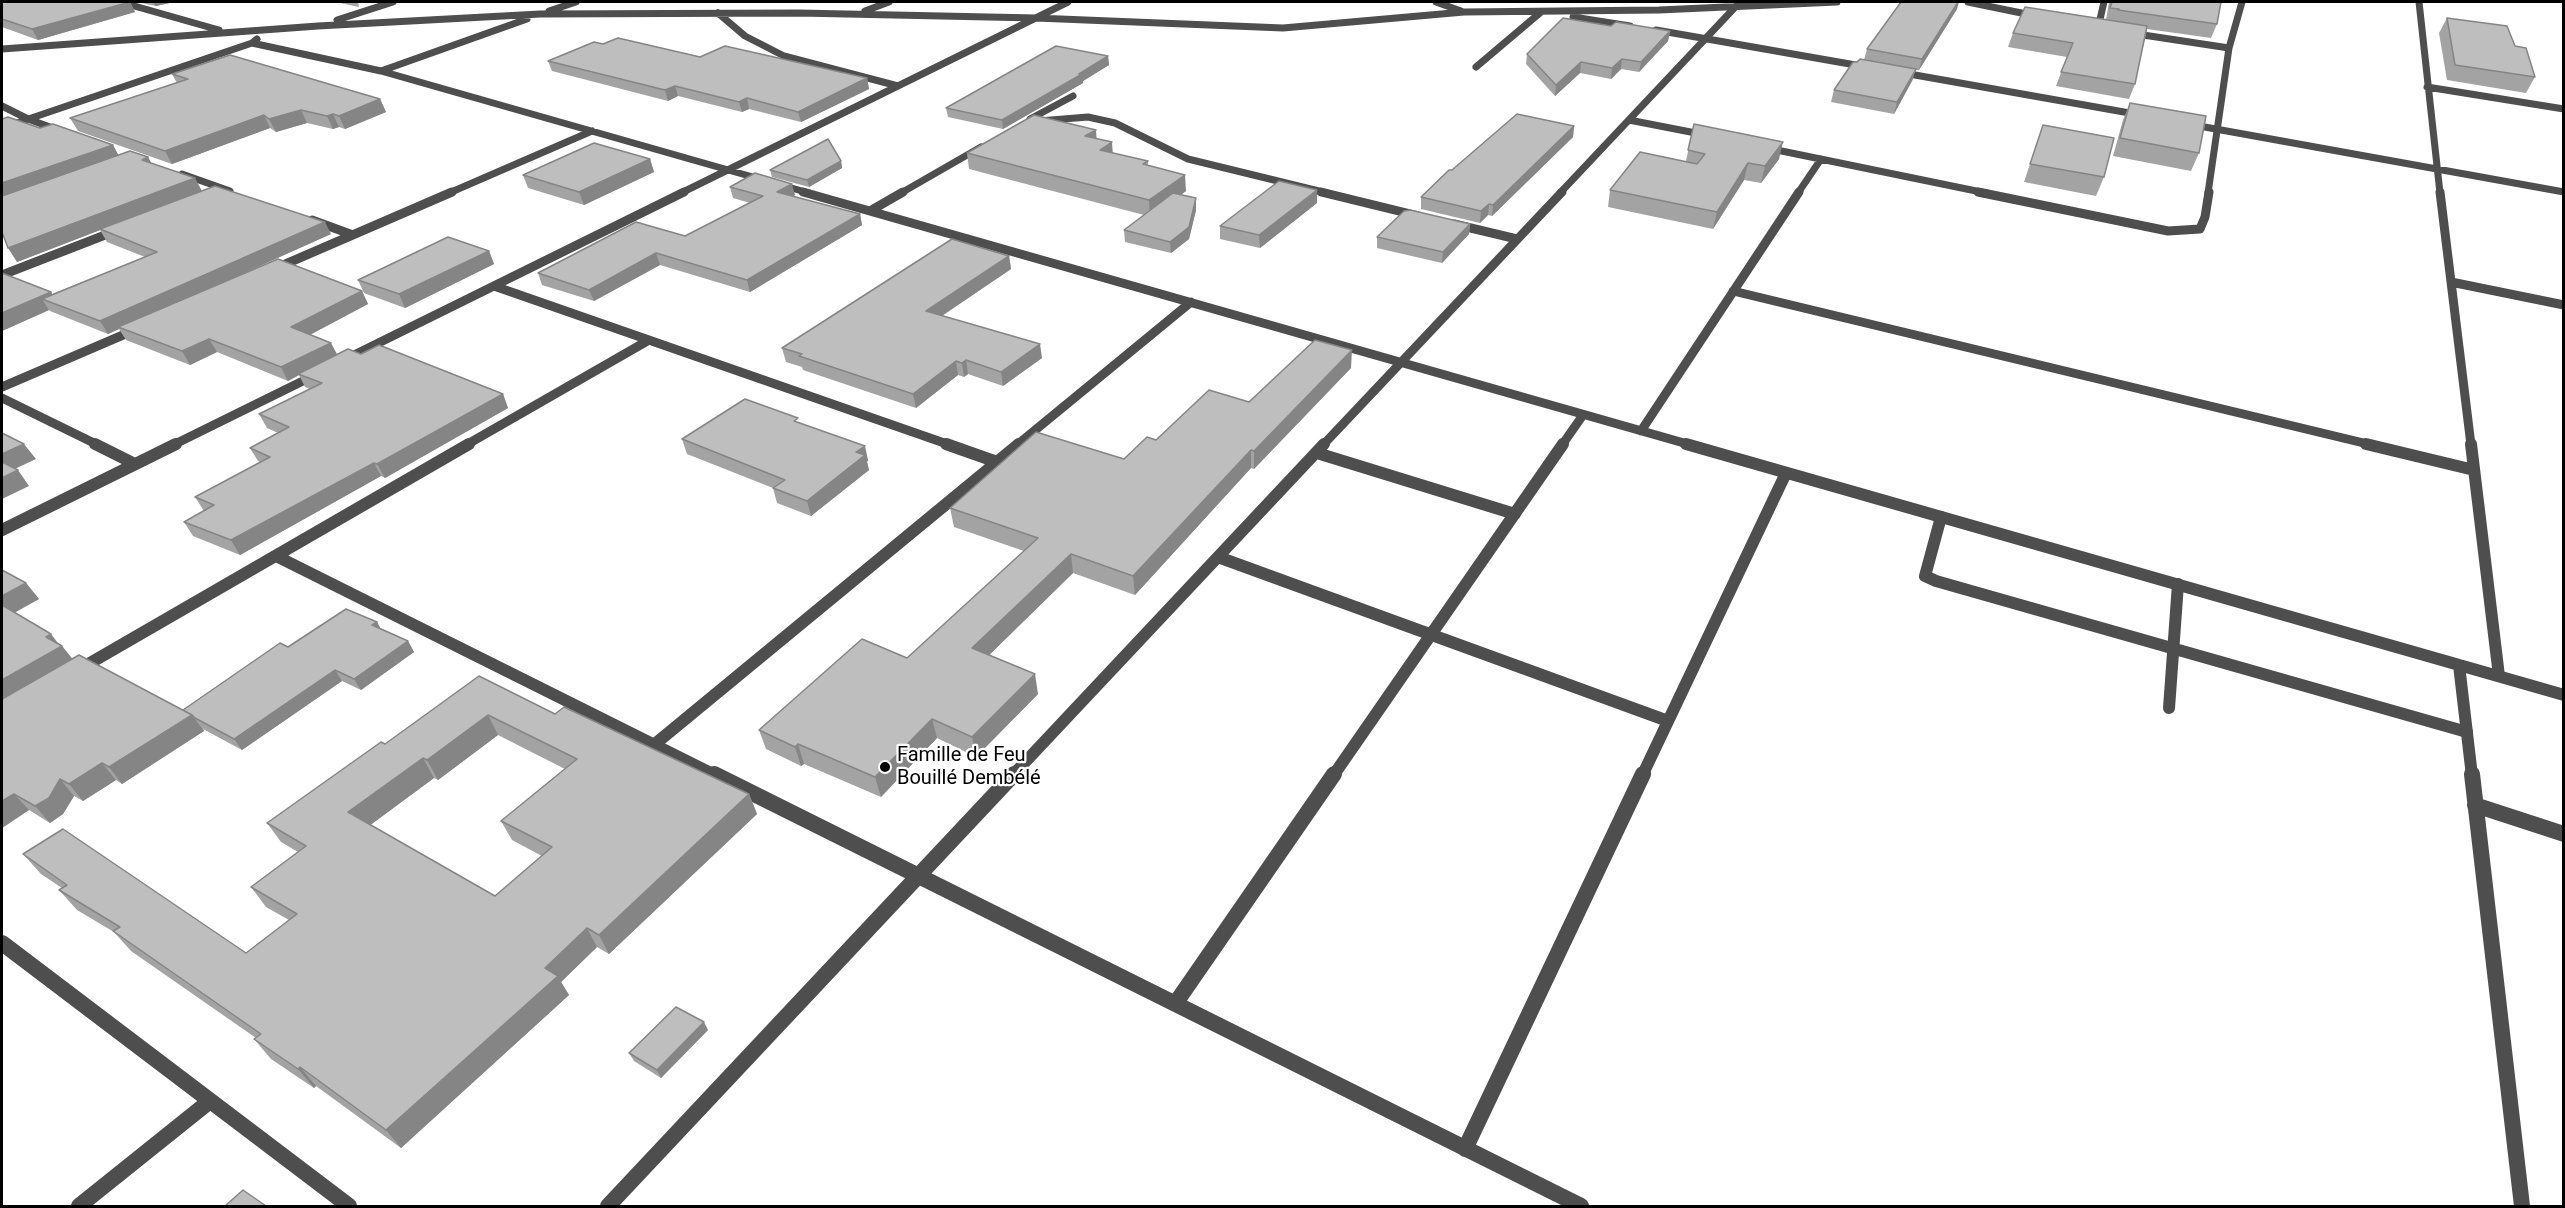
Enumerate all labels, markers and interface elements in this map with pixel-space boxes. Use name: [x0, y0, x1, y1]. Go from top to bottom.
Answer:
place label: Famille de Feu Bouillé Dembélé: [897, 744, 1041, 791]
marker: Famille de Feu Bouillé Dembélé: [878, 760, 892, 774]

